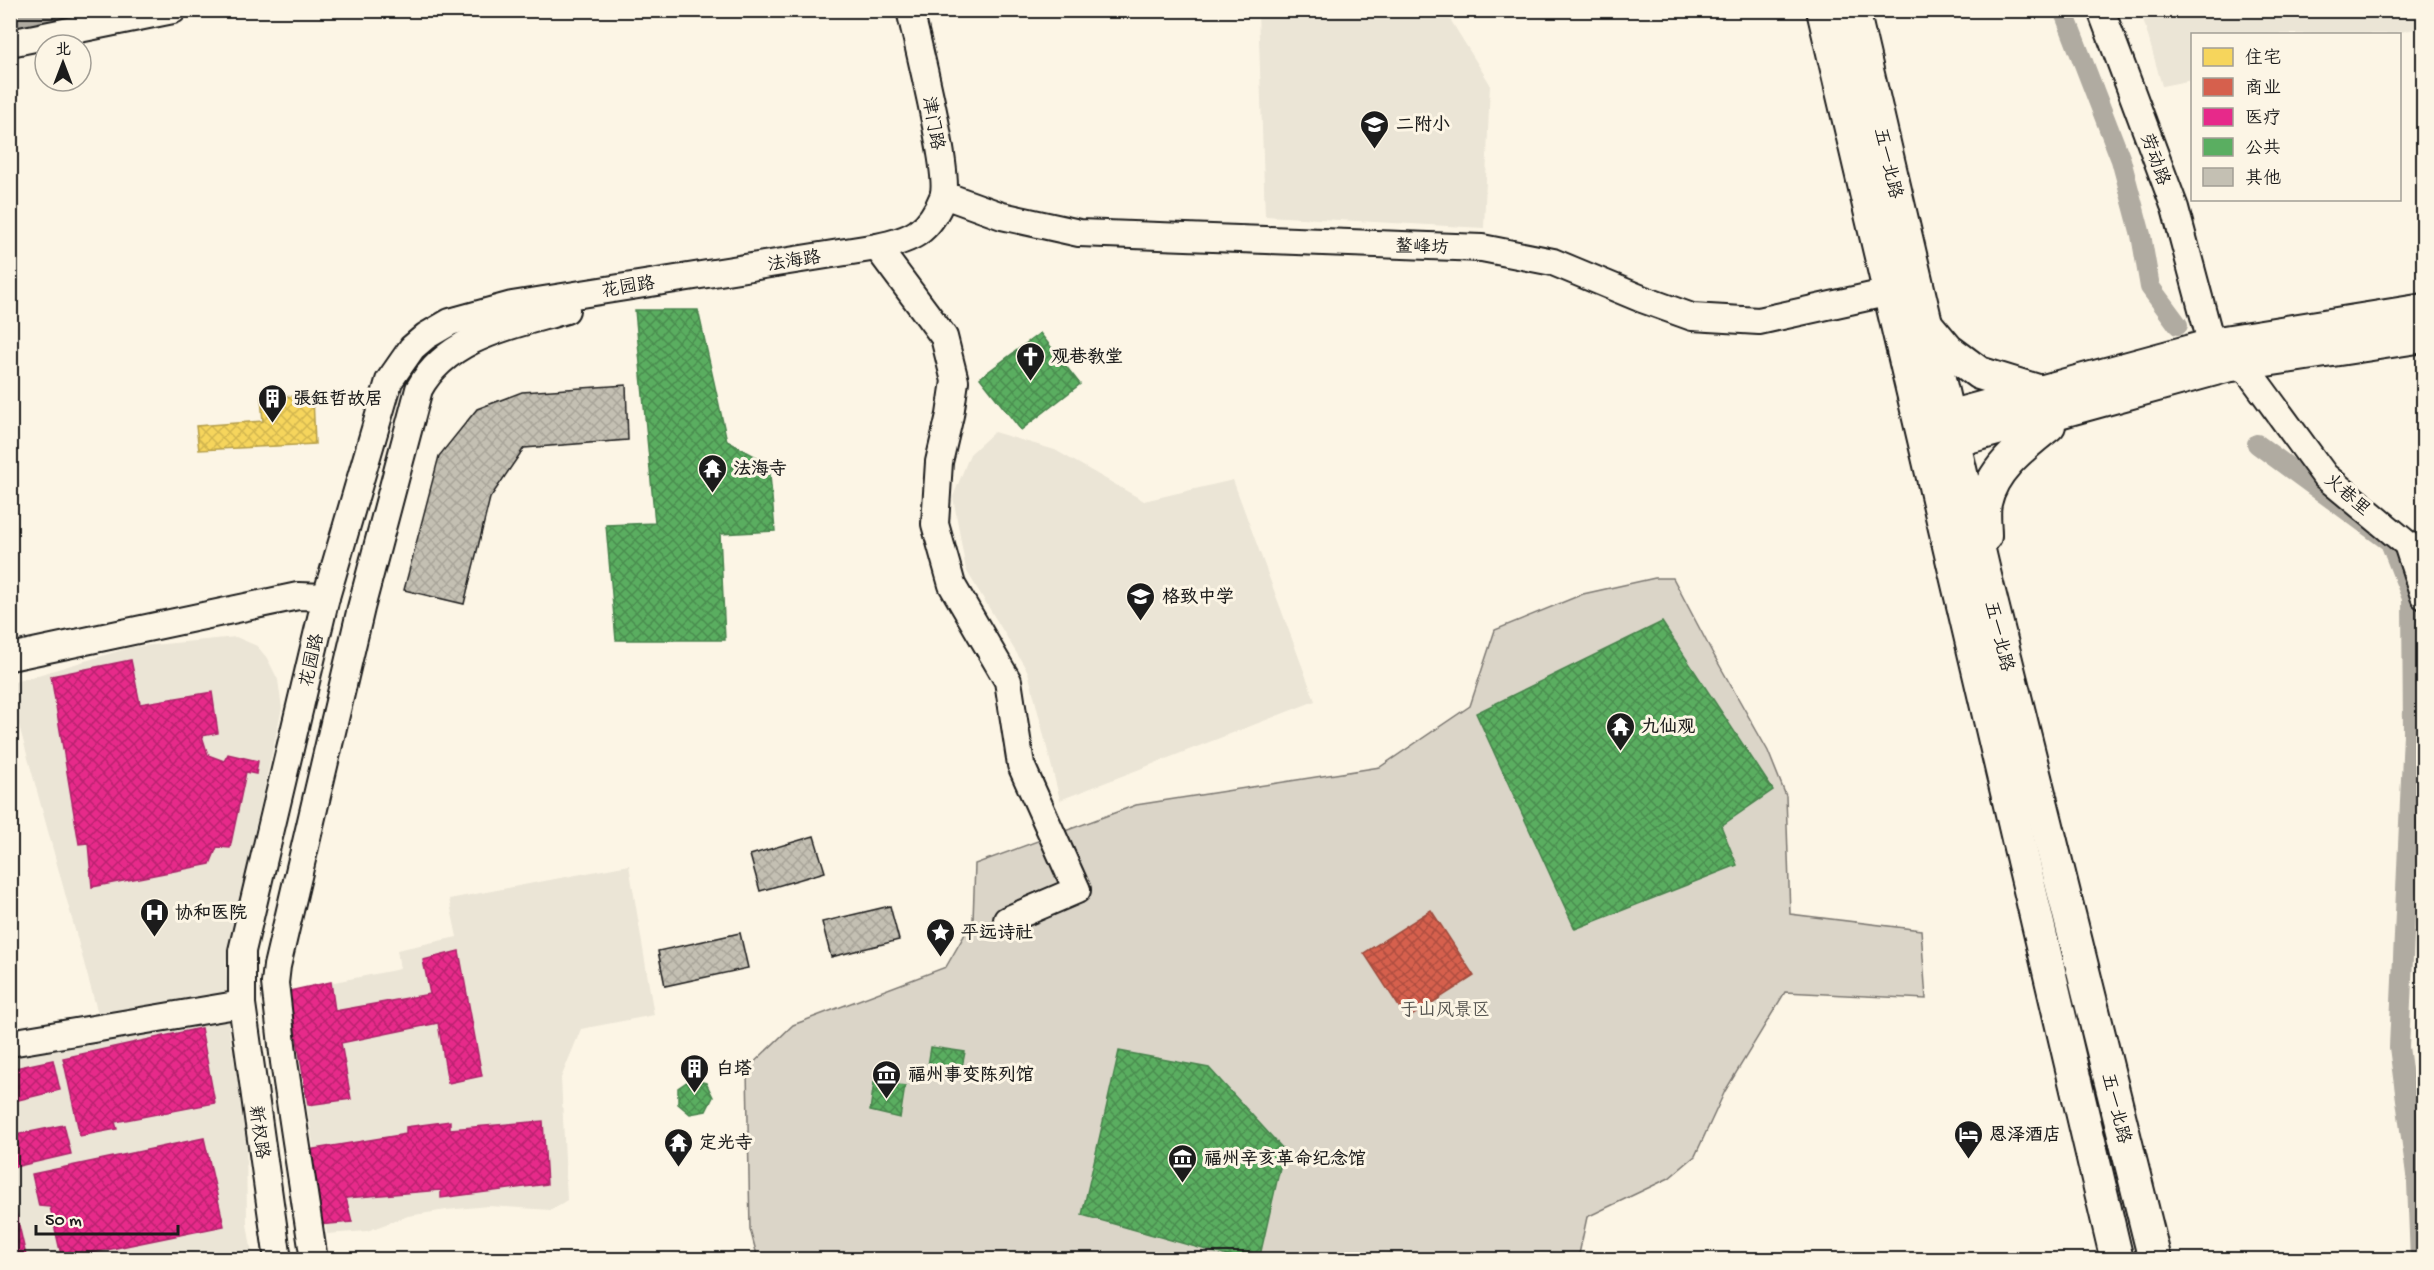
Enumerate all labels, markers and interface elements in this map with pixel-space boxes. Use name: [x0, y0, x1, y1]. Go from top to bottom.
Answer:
north arrow: [33, 33, 93, 93]
legend: [2191, 33, 2401, 201]
text: 北: [55, 41, 71, 61]
text: 住宅: [2245, 48, 2281, 70]
text: 商业: [2245, 78, 2281, 100]
street label: 津门路: [917, 95, 948, 152]
school or university icon: 二附小: [1359, 108, 1391, 150]
text: 医疗: [2245, 108, 2281, 130]
place label: 二附小: [1396, 115, 1450, 137]
street label: 五一北路: [1868, 126, 1906, 201]
street label: 劳动路: [2135, 131, 2174, 189]
text: 公共: [2245, 138, 2281, 160]
text: 其他: [2245, 168, 2281, 190]
street label: 鳌峰坊: [1395, 236, 1449, 260]
street label: 法海路: [766, 247, 823, 277]
street label: 花园路: [600, 273, 657, 303]
church icon: 观巷教堂: [1014, 340, 1046, 382]
place label: 观巷教堂: [1051, 347, 1123, 369]
building icon: 張鈺哲故居: [256, 382, 288, 424]
place label: 張鈺哲故居: [293, 389, 383, 411]
temple icon: 法海寺: [696, 452, 728, 494]
place label: 法海寺: [733, 459, 787, 481]
street label: 火巷里: [2319, 469, 2374, 522]
school or university icon: 格致中学: [1125, 580, 1157, 622]
place label: 格致中学: [1162, 587, 1234, 609]
street label: 五一北路: [1979, 599, 2017, 674]
street label: 花园路: [296, 632, 330, 689]
temple icon: 九仙观: [1604, 710, 1636, 752]
place label: 九仙观: [1641, 717, 1695, 739]
hospital icon: 协和医院: [138, 896, 170, 938]
place label: 协和医院: [175, 903, 247, 925]
place icon: 平远诗社: [924, 916, 956, 958]
place label: 平远诗社: [961, 922, 1033, 945]
park label: 于山风景区: [1400, 1000, 1490, 1022]
building icon: 白塔: [679, 1052, 711, 1094]
museum icon: 福州事变陈列馆: [871, 1058, 903, 1100]
place label: 白塔: [716, 1059, 752, 1081]
place label: 福州事变陈列馆: [908, 1065, 1034, 1087]
street label: 五一北路: [2096, 1071, 2134, 1146]
street label: 新权路: [243, 1104, 273, 1161]
hotel icon: 恩泽酒店: [1952, 1118, 1984, 1160]
place label: 恩泽酒店: [1989, 1125, 2061, 1147]
temple icon: 定光寺: [662, 1126, 694, 1168]
place label: 定光寺: [699, 1133, 753, 1155]
museum icon: 福州辛亥革命纪念馆: [1167, 1142, 1199, 1184]
place label: 福州辛亥革命纪念馆: [1204, 1148, 1366, 1171]
scale bar: [36, 1198, 178, 1236]
text: 50 m: [45, 1211, 82, 1232]

